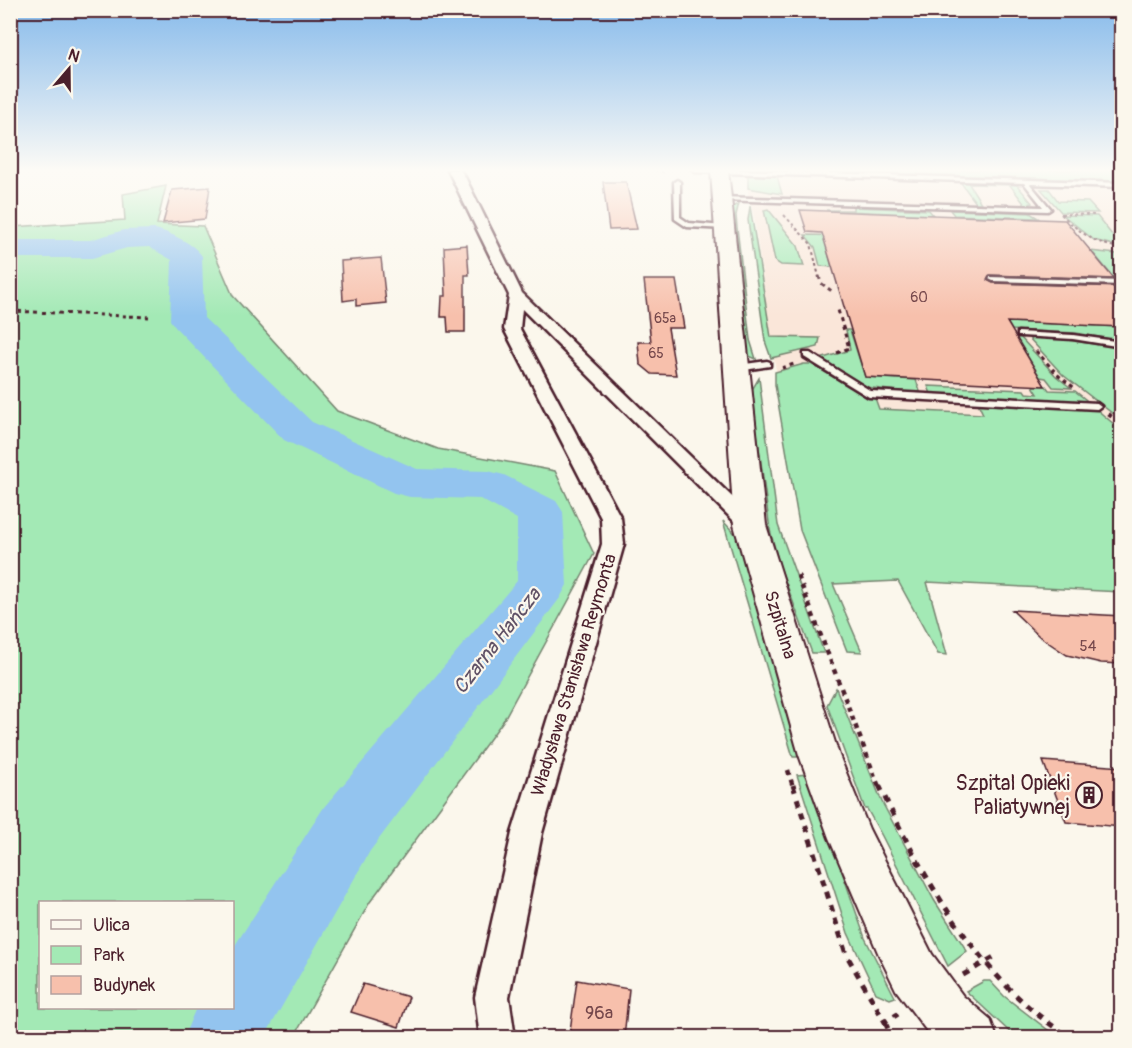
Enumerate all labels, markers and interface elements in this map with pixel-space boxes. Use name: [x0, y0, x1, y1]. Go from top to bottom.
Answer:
north arrow: [39, 39, 99, 99]
text: N: [65, 45, 82, 67]
house number: 60: [910, 289, 928, 306]
house number: 65a: [654, 310, 676, 327]
house number: 65: [648, 345, 664, 362]
street label: Władysława Stanisława Reymonta: [526, 551, 622, 799]
water label: Czarna Hańcza: [448, 582, 547, 699]
street label: Szpitalna: [759, 588, 801, 662]
house number: 54: [1080, 637, 1097, 656]
place label: Szpital Opieki Paliatywnej: [956, 770, 1070, 821]
building icon: Szpital Opieki Paliatywnej: [1074, 780, 1104, 810]
legend: [39, 901, 234, 1009]
text: Ulica: [93, 914, 130, 937]
text: Park: [93, 944, 125, 967]
text: Budynek: [93, 974, 156, 997]
house number: 96a: [585, 1002, 613, 1025]

